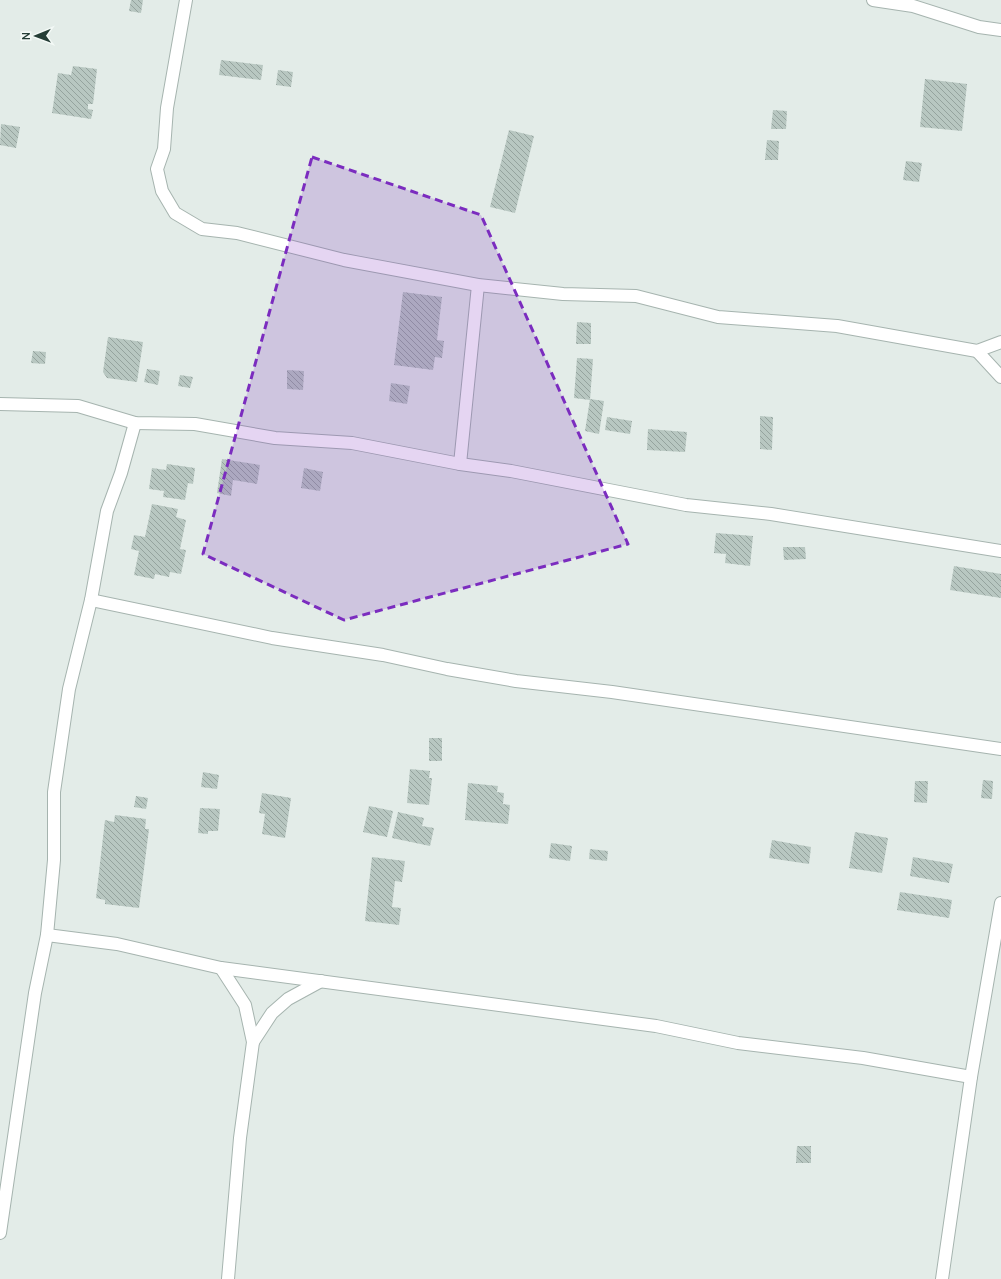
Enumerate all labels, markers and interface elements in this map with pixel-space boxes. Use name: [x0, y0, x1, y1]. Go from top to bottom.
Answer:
north arrow: [16, 16, 56, 56]
text: N: [18, 32, 33, 40]

